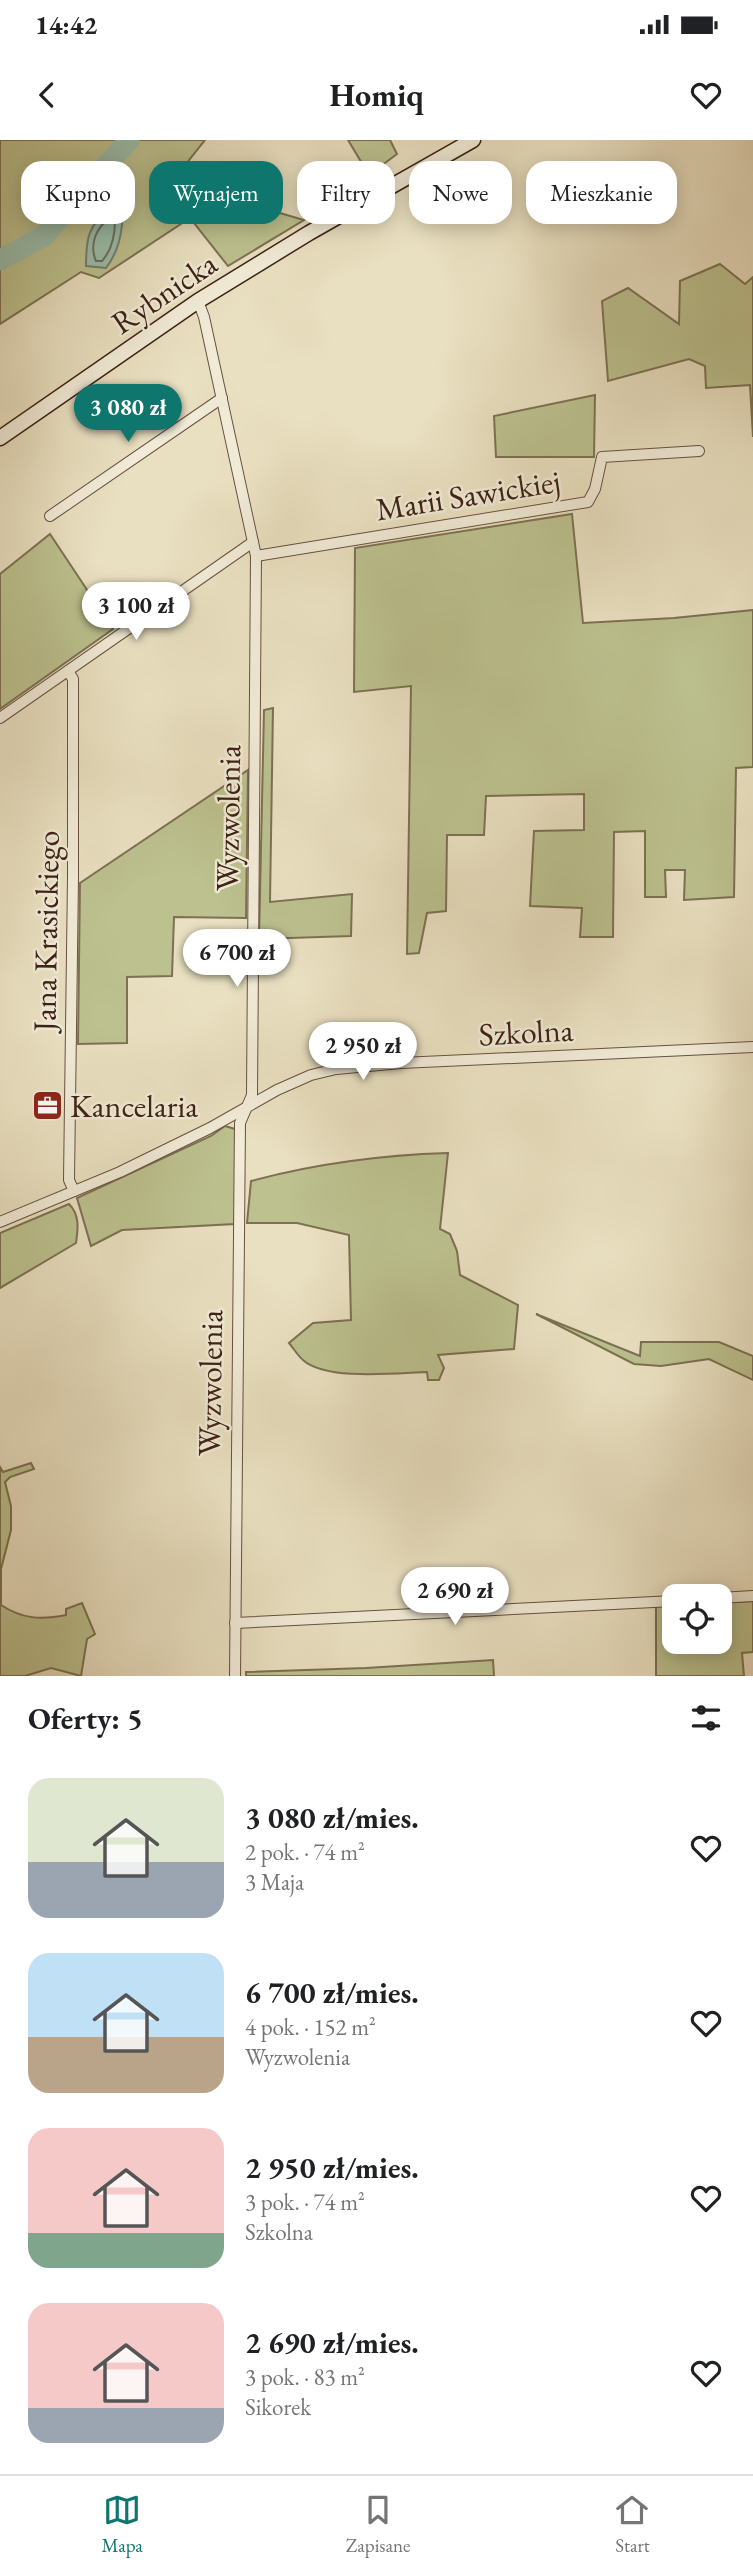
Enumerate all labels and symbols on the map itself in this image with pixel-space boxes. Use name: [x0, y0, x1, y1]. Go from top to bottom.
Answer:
street label: Rybnicka: [103, 242, 225, 344]
pin: 3 080 zł: [56, 384, 200, 444]
street label: Marii Sawickiej: [373, 460, 563, 530]
pin: 3 100 zł: [64, 582, 208, 642]
street label: Wyzwolenia: [206, 744, 250, 892]
street label: Jana Krasickiego: [23, 830, 69, 1035]
pin: 6 700 zł: [165, 930, 309, 989]
street label: Szkolna: [478, 1009, 575, 1055]
pin: 2 950 zł: [291, 1023, 435, 1082]
place label: Kancelaria: [70, 1085, 198, 1127]
office icon: Kancelaria: [30, 1089, 64, 1123]
street label: Wyzwolenia: [188, 1309, 232, 1457]
pin: 2 690 zł: [383, 1568, 527, 1627]

